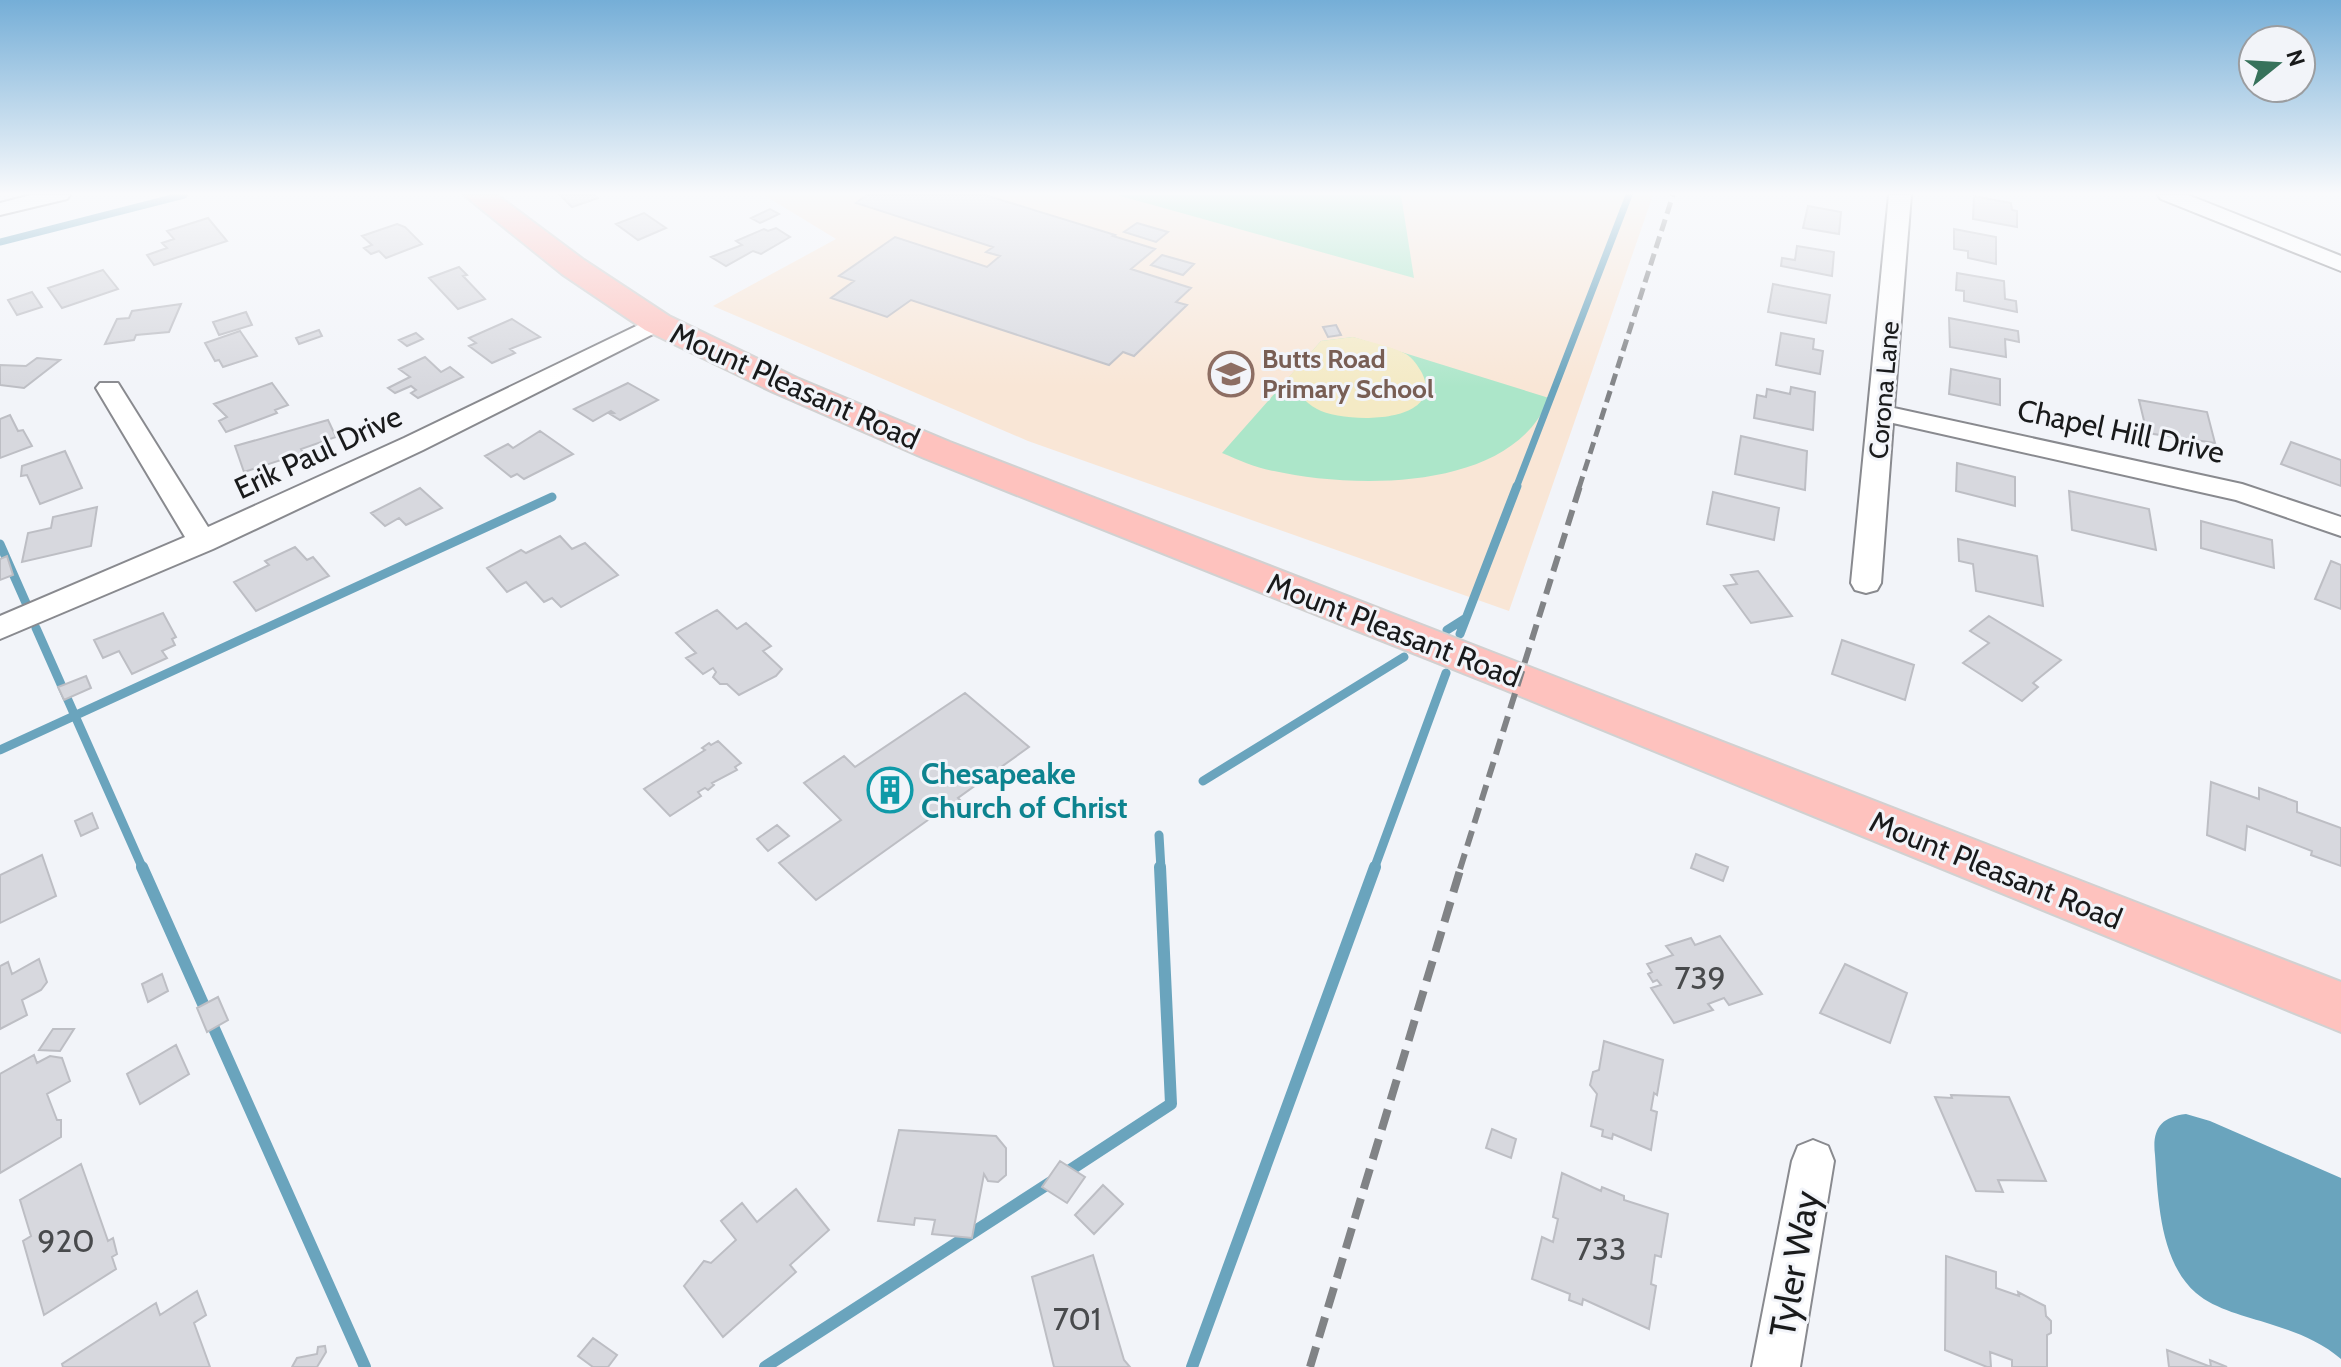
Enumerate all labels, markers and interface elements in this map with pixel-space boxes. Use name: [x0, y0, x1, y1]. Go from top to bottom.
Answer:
north arrow: [2237, 24, 2317, 104]
text: N: [2280, 46, 2311, 70]
street label: Mount Pleasant Road: [665, 314, 925, 458]
street label: Corona Lane: [1862, 320, 1906, 460]
place label: Butts Road Primary School: [1262, 343, 1434, 405]
school or university icon: Butts Road Primary School: [1207, 350, 1255, 398]
street label: Chapel Hill Drive: [2014, 391, 2228, 471]
street label: Erik Paul Drive: [228, 397, 408, 507]
street label: Mount Pleasant Road: [1262, 565, 1526, 695]
place label: Chesapeake Church of Christ: [921, 755, 1128, 826]
building icon: Chesapeake Church of Christ: [866, 766, 914, 814]
street label: Mount Pleasant Road: [1865, 803, 2127, 937]
house number: 739: [1674, 958, 1726, 997]
street label: Tyler Way: [1759, 1187, 1829, 1341]
house number: 920: [37, 1221, 95, 1260]
house number: 733: [1576, 1229, 1626, 1268]
house number: 701: [1053, 1299, 1101, 1338]

